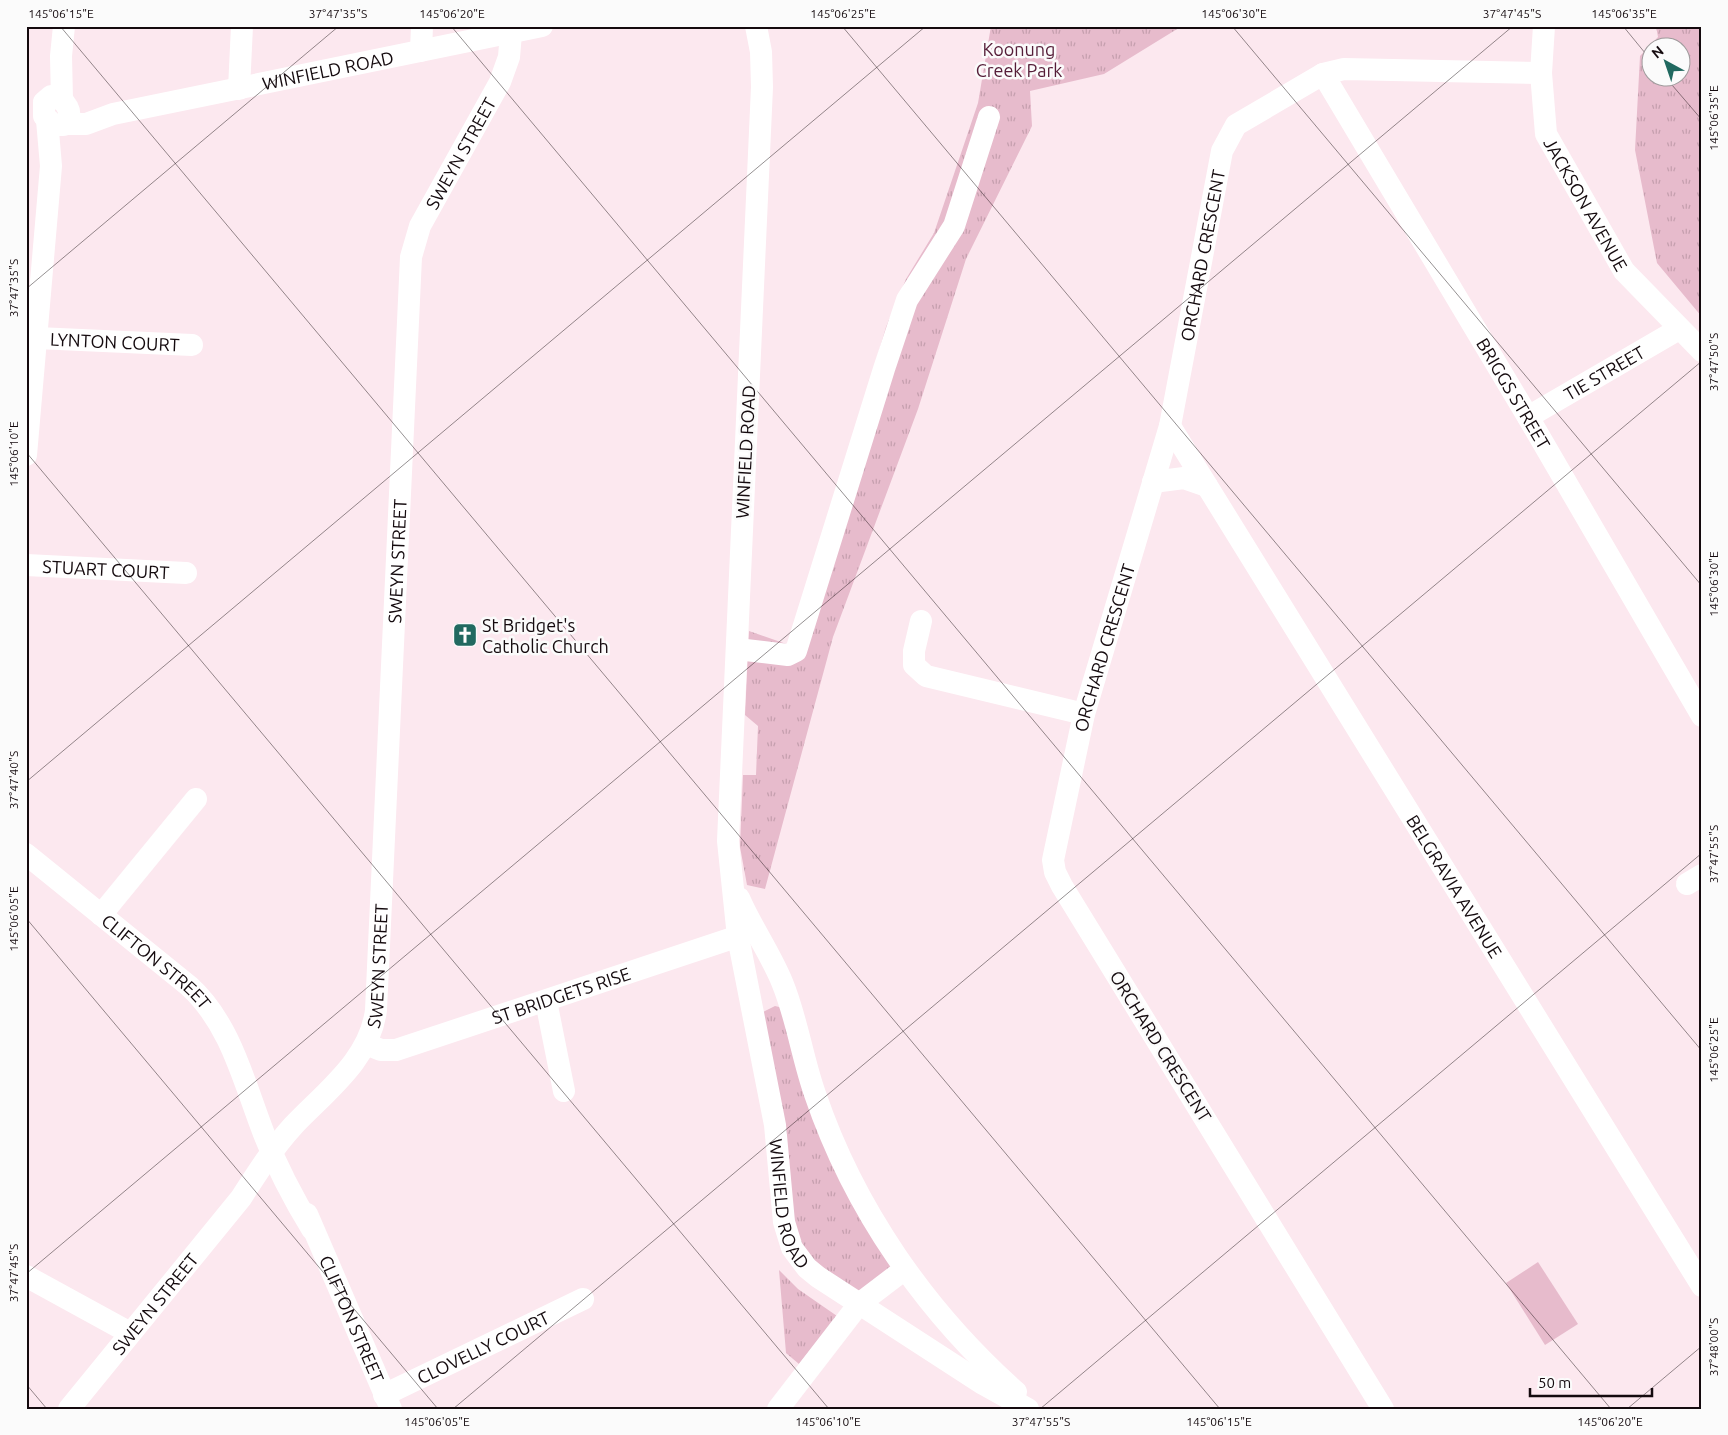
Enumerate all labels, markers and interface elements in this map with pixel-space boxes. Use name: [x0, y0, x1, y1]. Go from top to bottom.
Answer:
text: 145°06'15"E: [28, 7, 94, 20]
text: 37°47'35"S: [309, 7, 367, 20]
text: 145°06'20"E: [419, 7, 485, 20]
text: 145°06'25"E: [810, 7, 876, 20]
text: 145°06'30"E: [1201, 7, 1267, 20]
text: 37°47'45"S: [1483, 7, 1541, 20]
text: 145°06'35"E: [1591, 7, 1657, 20]
north arrow: [1640, 38, 1690, 88]
park label: Koonung Creek Park: [976, 39, 1062, 80]
text: N: [1648, 43, 1667, 62]
street label: WINFIELD ROAD: [260, 47, 395, 93]
text: 145°06'35"E: [1707, 85, 1720, 151]
street label: SWEYN STREET: [421, 94, 499, 213]
street label: JACKSON AVENUE: [1540, 134, 1632, 274]
street label: ORCHARD CRESCENT: [1176, 168, 1228, 343]
text: 37°47'35"S: [7, 259, 20, 317]
street label: LYNTON COURT: [50, 329, 180, 354]
text: 37°47'50"S: [1707, 333, 1720, 391]
street label: BRIGGS STREET: [1473, 334, 1554, 452]
street label: TIE STREET: [1560, 341, 1648, 404]
street label: WINFIELD ROAD: [732, 385, 758, 519]
text: 145°06'10"E: [7, 421, 20, 487]
street label: SWEYN STREET: [384, 499, 410, 624]
text: 145°06'30"E: [1707, 551, 1720, 617]
street label: STUART COURT: [42, 556, 170, 582]
street label: ORCHARD CRESCENT: [1071, 561, 1138, 734]
place label: St Bridget's Catholic Church: [482, 615, 609, 656]
church icon: St Bridget's Catholic Church: [452, 622, 478, 648]
text: 37°47'40"S: [7, 751, 20, 809]
street label: BELGRAVIA AVENUE: [1403, 811, 1506, 961]
text: 37°47'55"S: [1707, 825, 1720, 883]
text: 145°06'05"E: [7, 886, 20, 952]
street label: SWEYN STREET: [363, 903, 391, 1030]
street label: CLIFTON STREET: [98, 910, 215, 1012]
street label: ST BRIDGETS RISE: [489, 963, 633, 1027]
street label: ORCHARD CRESCENT: [1106, 967, 1216, 1125]
text: 145°06'25"E: [1707, 1017, 1720, 1083]
street label: WINFIELD ROAD: [766, 1138, 814, 1272]
text: 37°47'45"S: [7, 1244, 20, 1302]
street label: SWEYN STREET: [108, 1249, 202, 1358]
street label: CLIFTON STREET: [316, 1252, 388, 1385]
street label: CLOVELLY COURT: [414, 1307, 552, 1388]
text: 37°48'00"S: [1707, 1318, 1720, 1376]
scale bar: [1530, 1365, 1653, 1397]
text: 50 m: [1538, 1374, 1571, 1391]
text: 145°06'05"E: [404, 1415, 470, 1428]
text: 145°06'10"E: [795, 1415, 861, 1428]
text: 37°47'55"S: [1012, 1415, 1070, 1428]
text: 145°06'15"E: [1186, 1415, 1252, 1428]
text: 145°06'20"E: [1577, 1415, 1643, 1428]

